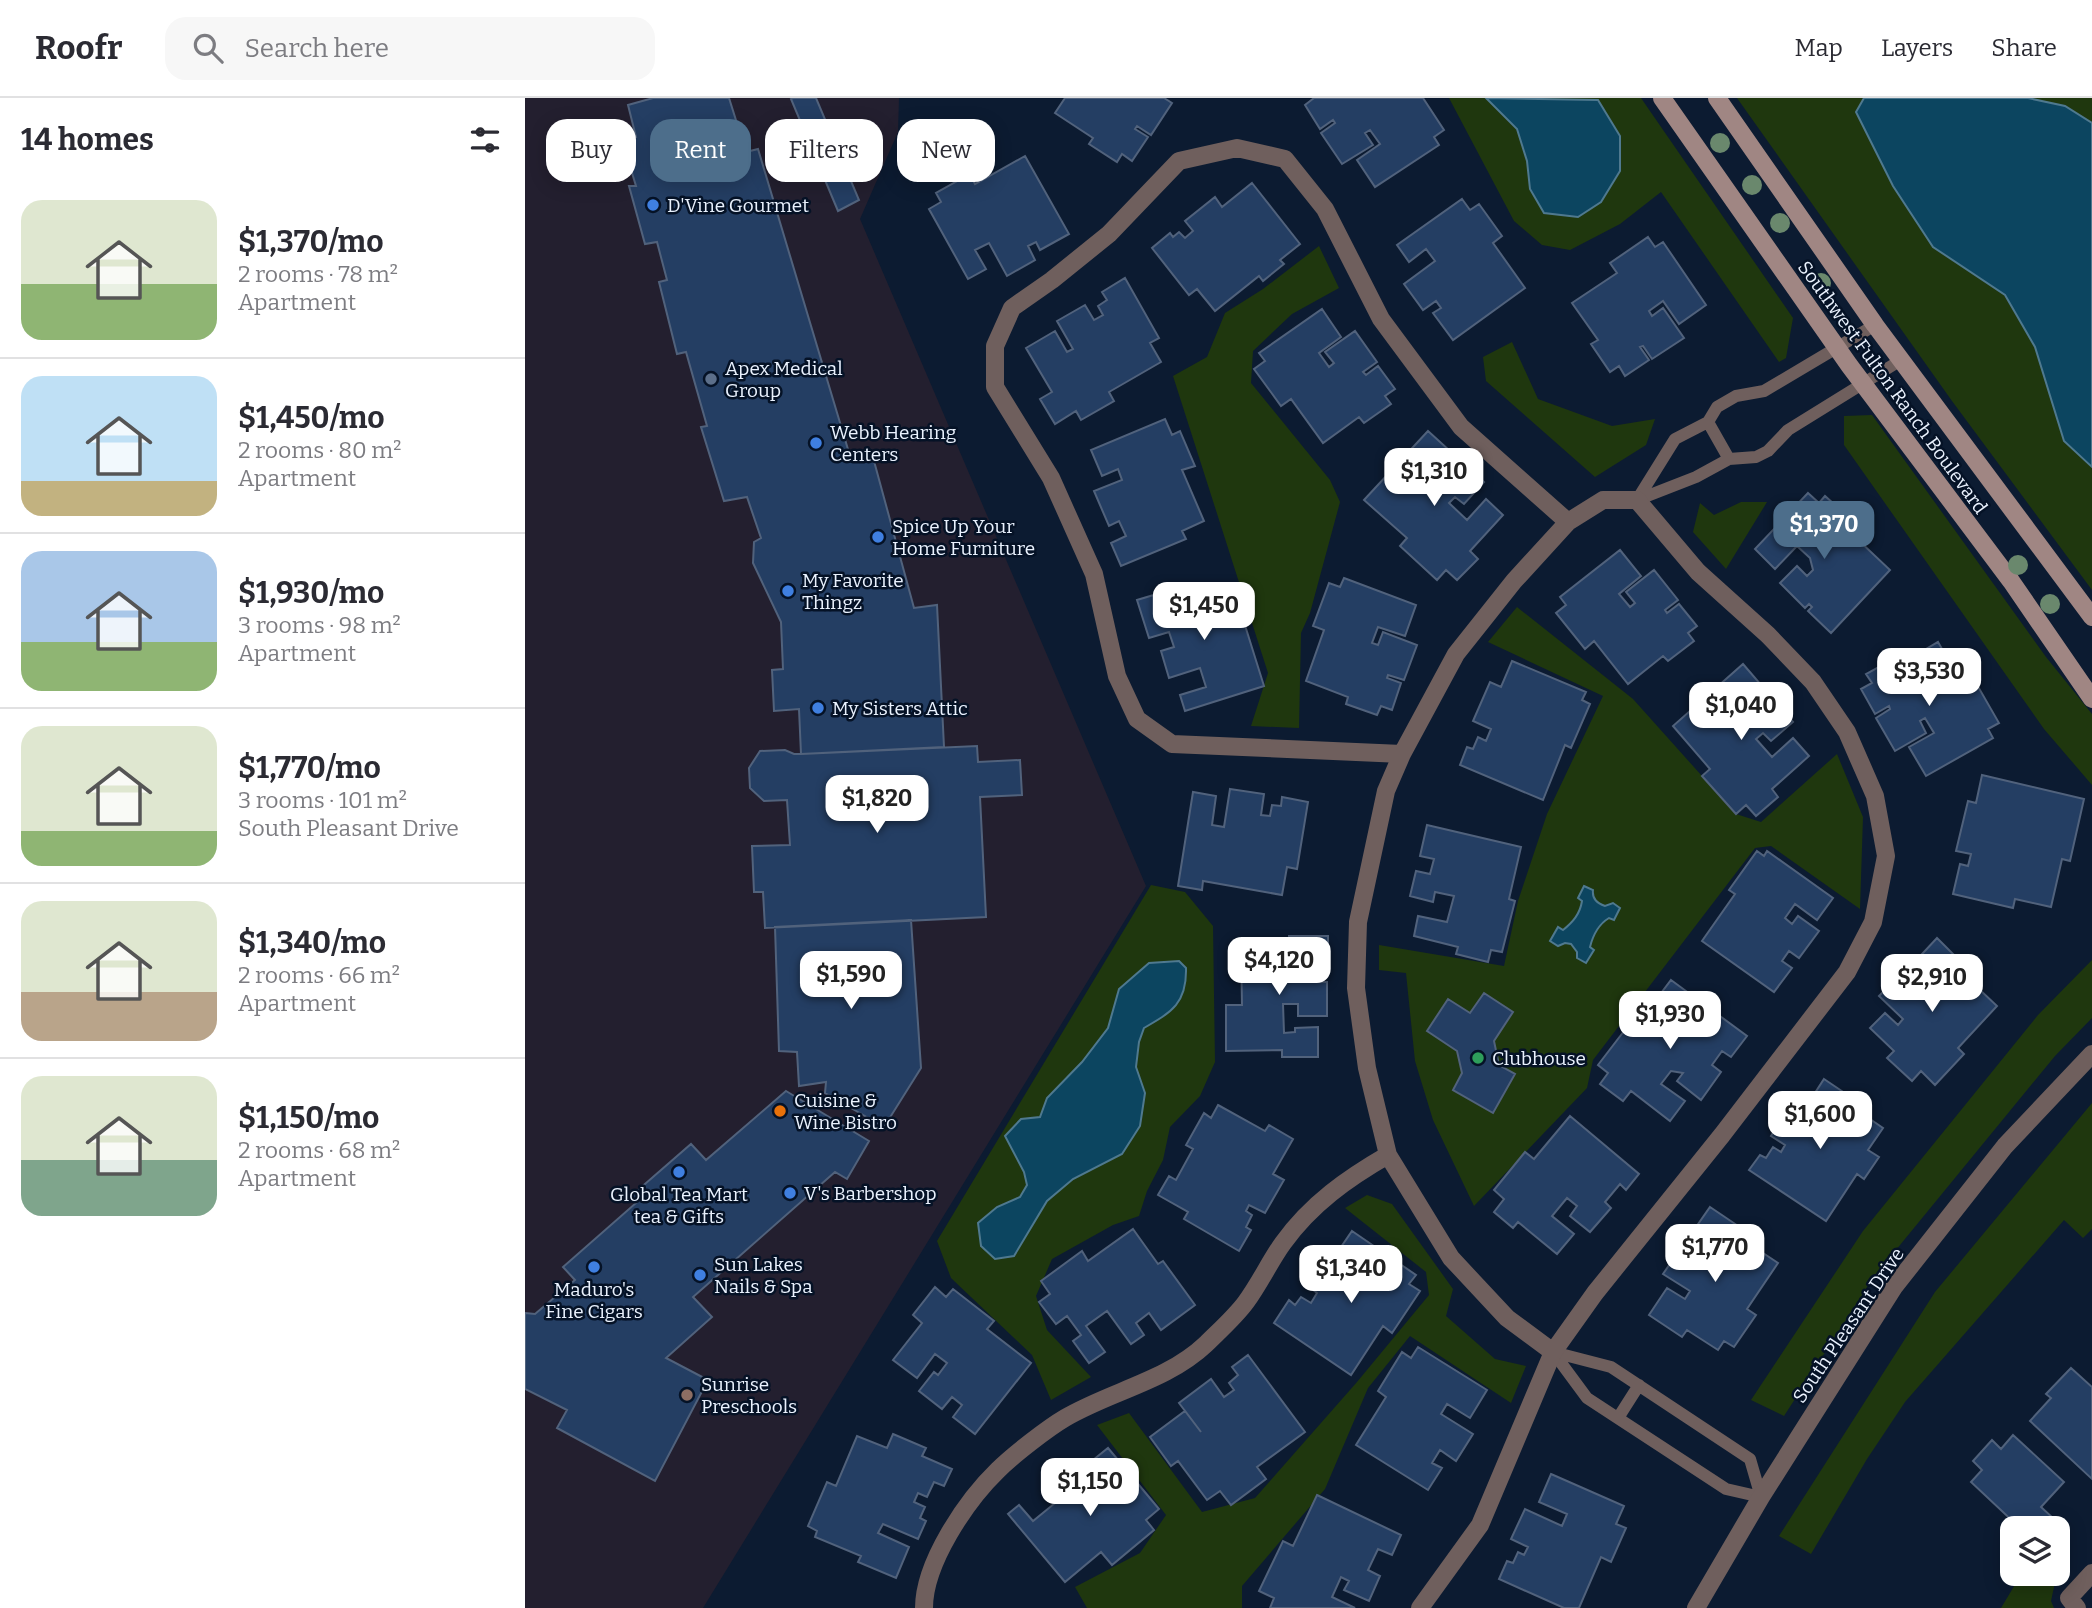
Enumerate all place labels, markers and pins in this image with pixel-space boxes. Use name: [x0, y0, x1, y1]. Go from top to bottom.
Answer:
place label: D'Vine Gourmet: [667, 194, 809, 217]
marker: D'Vine Gourmet: [645, 197, 661, 213]
place label: Apex Medical Group: [725, 357, 843, 402]
marker: Apex Medical Group: [703, 371, 719, 387]
place label: Webb Hearing Centers: [830, 421, 957, 466]
marker: Webb Hearing Centers: [808, 435, 824, 451]
pin: $1,310: [1377, 448, 1491, 508]
pin: $1,370: [1767, 502, 1881, 561]
place label: Spice Up Your Home Furniture: [892, 515, 1035, 560]
marker: Spice Up Your Home Furniture: [870, 529, 886, 545]
place label: My Favorite Thingz: [802, 569, 904, 614]
pin: $1,450: [1147, 582, 1261, 642]
marker: My Favorite Thingz: [780, 583, 796, 599]
pin: $3,530: [1872, 648, 1986, 708]
pin: $1,040: [1684, 682, 1798, 742]
place label: My Sisters Attic: [832, 697, 968, 720]
marker: My Sisters Attic: [810, 700, 826, 716]
pin: $1,820: [820, 776, 934, 835]
pin: $4,120: [1222, 937, 1336, 997]
pin: $1,590: [794, 951, 908, 1011]
pin: $2,910: [1875, 954, 1989, 1014]
pin: $1,930: [1613, 992, 1727, 1051]
place label: Clubhouse: [1492, 1047, 1586, 1070]
marker: Clubhouse: [1470, 1050, 1486, 1066]
place label: Cuisine & Wine Bistro: [794, 1089, 897, 1134]
pin: $1,600: [1763, 1091, 1877, 1151]
marker: Cuisine & Wine Bistro: [772, 1103, 788, 1119]
marker: Global Tea Mart tea & Gifts: [671, 1164, 687, 1180]
place label: V's Barbershop: [804, 1182, 937, 1205]
place label: Global Tea Mart tea & Gifts: [610, 1183, 748, 1228]
marker: V's Barbershop: [782, 1185, 798, 1201]
pin: $1,770: [1658, 1224, 1772, 1284]
pin: $1,340: [1294, 1246, 1408, 1305]
place label: Sun Lakes Nails & Spa: [714, 1253, 813, 1298]
marker: Maduro's Fine Cigars: [586, 1259, 602, 1275]
marker: Sun Lakes Nails & Spa: [692, 1267, 708, 1283]
place label: Maduro's Fine Cigars: [545, 1278, 643, 1323]
place label: Sunrise Preschools: [701, 1373, 797, 1418]
marker: Sunrise Preschools: [679, 1387, 695, 1403]
pin: $1,150: [1033, 1458, 1147, 1518]

